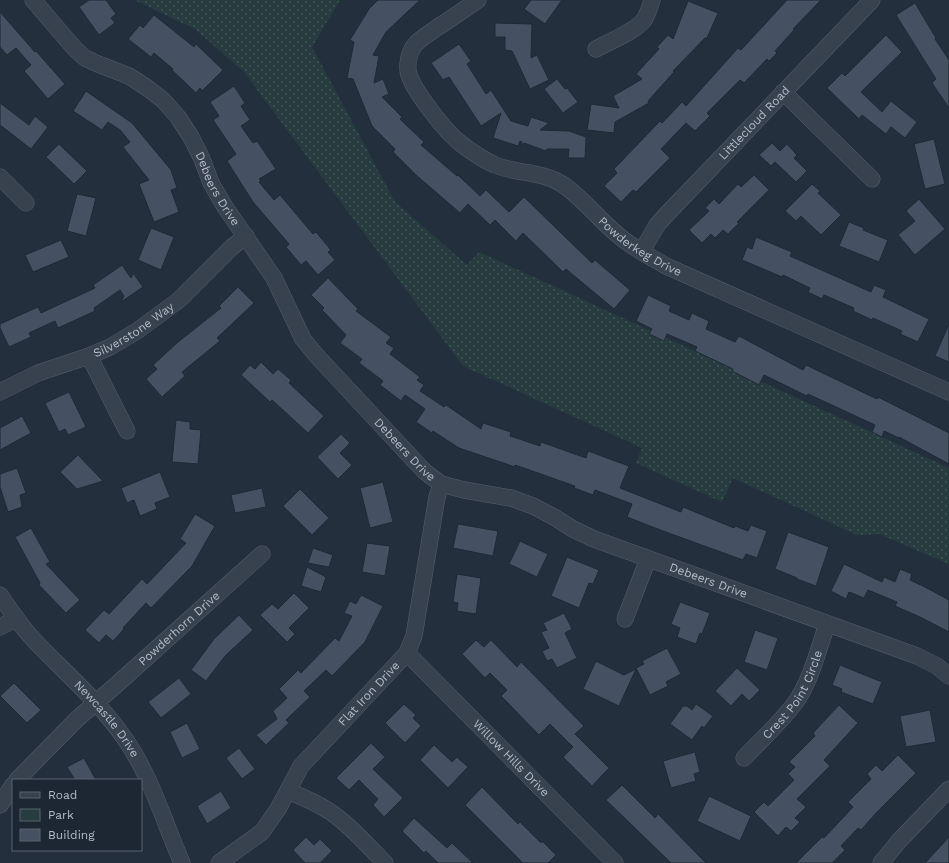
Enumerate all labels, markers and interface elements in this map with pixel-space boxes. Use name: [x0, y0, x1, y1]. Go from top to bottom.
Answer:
street label: Littlecloud Road: [716, 83, 793, 163]
street label: Debeers Drive: [192, 149, 243, 229]
street label: Powderkeg Drive: [596, 214, 684, 279]
street label: Silverstone Way: [91, 299, 177, 360]
street label: Debeers Drive: [371, 415, 438, 484]
street label: Debeers Drive: [667, 560, 749, 601]
street label: Powderhorn Drive: [136, 588, 223, 669]
street label: Crest Point Circle: [760, 648, 825, 742]
street label: Flat Iron Drive: [335, 658, 403, 729]
street label: Newcastle Drive: [71, 678, 142, 760]
street label: Willow Hills Drive: [470, 717, 552, 800]
legend: [12, 779, 142, 851]
text: Road: [48, 788, 77, 802]
text: Park: [48, 808, 74, 822]
text: Building: [48, 828, 95, 842]

